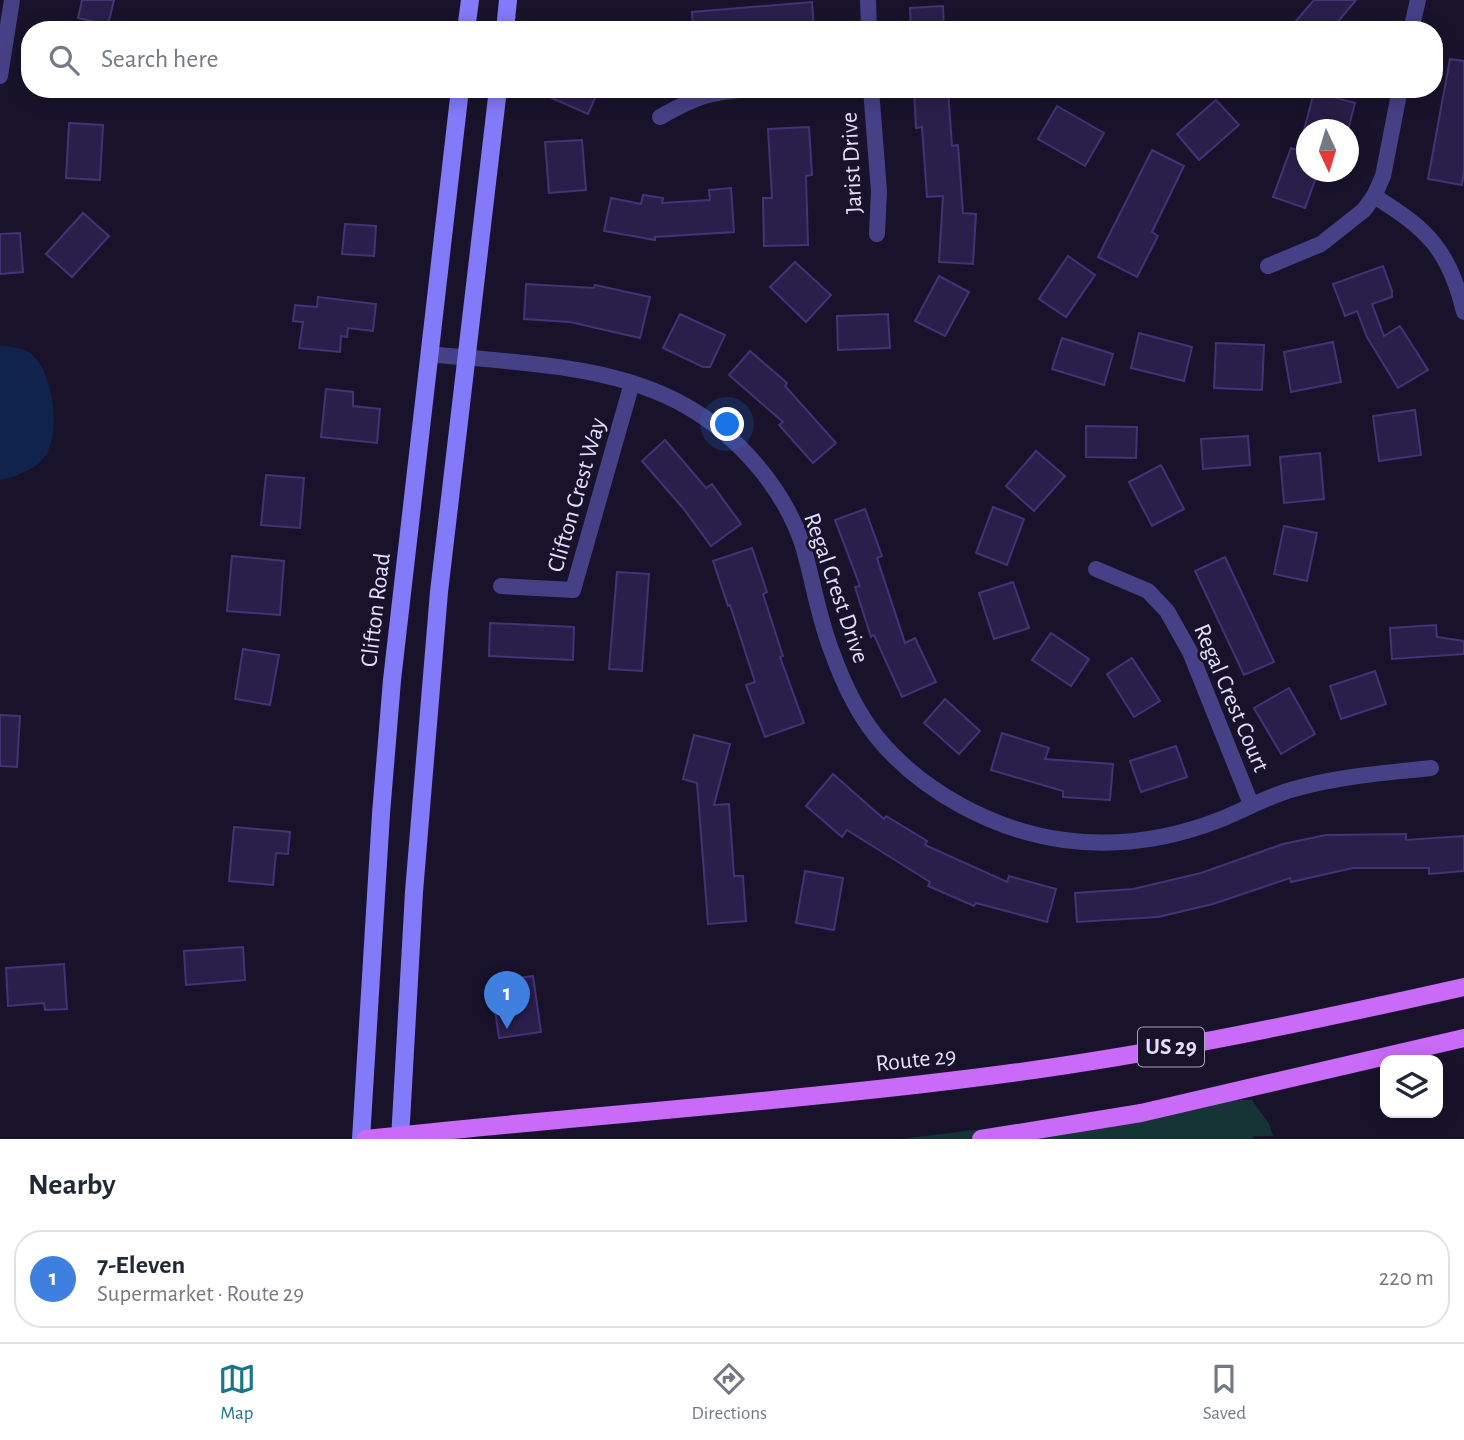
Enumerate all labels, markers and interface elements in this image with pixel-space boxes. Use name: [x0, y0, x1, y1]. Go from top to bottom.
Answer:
search box: [21, 21, 1443, 98]
icon: search: [45, 41, 83, 79]
text: Search here: [101, 46, 219, 72]
street label: Jarist Drive: [837, 112, 867, 214]
north arrow: [1296, 119, 1359, 182]
your location: [710, 407, 744, 441]
street label: Clifton Crest Way: [544, 415, 610, 575]
street label: Regal Crest Drive: [799, 510, 873, 666]
street label: Clifton Road: [357, 552, 395, 668]
street label: Regal Crest Court: [1189, 621, 1273, 776]
pin: 1: [484, 971, 530, 1029]
road number: US 29: [1138, 1028, 1204, 1066]
street label: Route 29: [874, 1044, 958, 1076]
map controls: [1380, 1055, 1443, 1118]
button: layers: [1380, 1055, 1443, 1118]
text: Nearby: [28, 1170, 116, 1200]
text: 7-Eleven: [97, 1252, 185, 1278]
text: 1: [49, 1267, 57, 1290]
text: 220 m: [1379, 1267, 1434, 1290]
text: Supermarket · Route 29: [97, 1283, 304, 1306]
tab: Map: [218, 1360, 256, 1425]
tab: Directions: [691, 1360, 767, 1425]
tab: Saved: [1203, 1360, 1246, 1425]

